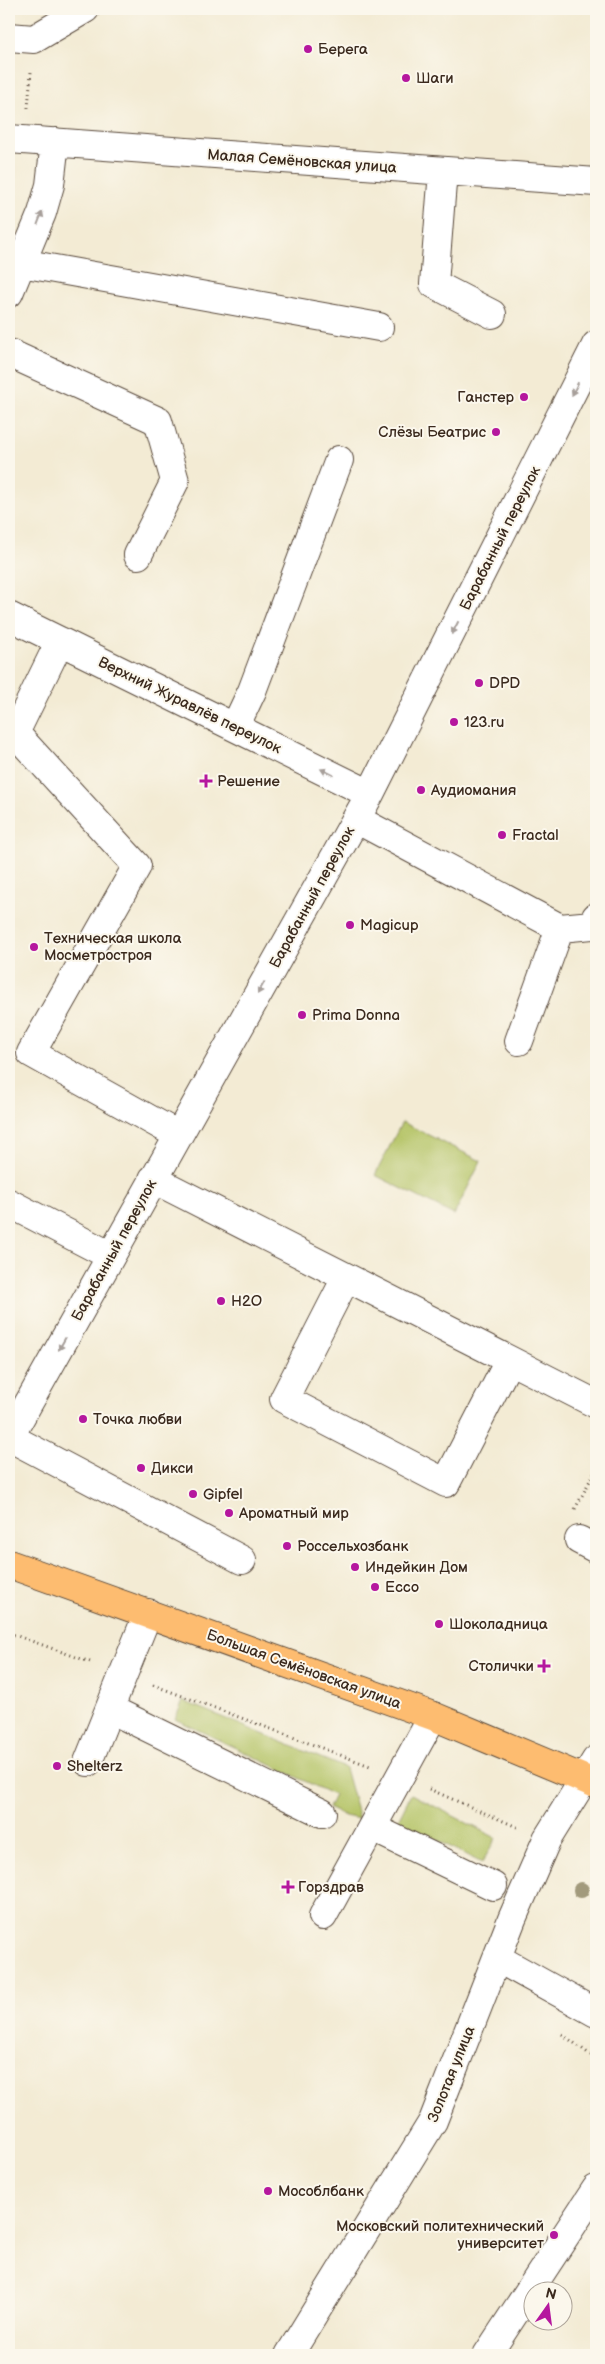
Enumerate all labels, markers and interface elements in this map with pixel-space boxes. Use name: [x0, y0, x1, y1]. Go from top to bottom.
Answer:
place label: Берега: [318, 40, 368, 59]
marker: Берега: [302, 43, 314, 55]
place label: Шаги: [416, 69, 454, 88]
marker: Шаги: [400, 72, 412, 84]
street label: Малая Семёновская улица: [207, 145, 397, 178]
one-way arrow: [36, 210, 44, 225]
one-way arrow: [570, 382, 578, 396]
place label: Ганстер: [457, 388, 515, 407]
marker: Ганстер: [518, 391, 530, 403]
place label: Слёзы Беатрис: [378, 423, 487, 442]
marker: Слёзы Беатрис: [490, 426, 502, 438]
street label: Барабанный переулок: [456, 463, 545, 613]
one-way arrow: [451, 621, 459, 636]
street label: Верхний Журавлёв переулок: [95, 653, 284, 758]
place label: DPD: [489, 674, 520, 693]
marker: DPD: [473, 677, 485, 689]
place label: 123.ru: [464, 713, 504, 732]
marker: 123.ru: [448, 716, 460, 728]
one-way arrow: [319, 768, 334, 776]
place label: Решение: [217, 772, 280, 791]
marker: Решение: [199, 774, 213, 788]
place label: Аудиомания: [430, 781, 516, 800]
marker: Аудиомания: [415, 784, 427, 796]
street label: Барабанный переулок: [266, 823, 359, 971]
place label: Fractal: [512, 826, 559, 845]
marker: Fractal: [496, 829, 508, 841]
place label: Magicup: [360, 916, 419, 935]
marker: Magicup: [344, 919, 356, 931]
place label: Техническая школа Мосметростроя: [44, 929, 182, 965]
marker: Техническая школа Мосметростроя: [28, 941, 40, 953]
one-way arrow: [256, 982, 265, 995]
place label: Prima Donna: [312, 1006, 400, 1025]
marker: Prima Donna: [296, 1009, 308, 1021]
street label: Барабанный переулок: [68, 1176, 161, 1324]
place label: H2O: [231, 1292, 262, 1311]
marker: H2O: [215, 1295, 227, 1307]
one-way arrow: [57, 1337, 66, 1351]
place label: Точка любви: [93, 1410, 182, 1429]
marker: Точка любви: [77, 1413, 89, 1425]
place label: Дикси: [151, 1459, 193, 1478]
marker: Дикси: [135, 1462, 147, 1474]
place label: Gipfel: [203, 1485, 243, 1504]
marker: Gipfel: [187, 1488, 199, 1500]
place label: Ароматный мир: [238, 1504, 349, 1523]
marker: Ароматный мир: [223, 1507, 235, 1519]
place label: Россельхозбанк: [297, 1537, 408, 1556]
marker: Россельхозбанк: [281, 1540, 293, 1552]
place label: Индейкин Дом: [365, 1558, 468, 1577]
marker: Индейкин Дом: [349, 1561, 361, 1573]
place label: Ecco: [385, 1578, 419, 1597]
marker: Ecco: [369, 1581, 381, 1593]
place label: Шоколадница: [449, 1615, 548, 1634]
marker: Шоколадница: [433, 1618, 445, 1630]
street label: Большая Семёновская улица: [204, 1625, 404, 1714]
place label: Столички: [468, 1657, 534, 1676]
marker: Столички: [538, 1660, 550, 1672]
place label: Shelterz: [67, 1757, 123, 1776]
marker: Shelterz: [51, 1760, 63, 1772]
place label: Горздрав: [298, 1878, 364, 1897]
marker: Горздрав: [282, 1881, 294, 1893]
street label: Золотая улица: [424, 2023, 479, 2125]
place label: Мособлбанк: [278, 2182, 364, 2201]
marker: Мособлбанк: [262, 2185, 274, 2197]
place label: Московский политехнический университет: [336, 2217, 544, 2253]
marker: Московский политехнический университет: [548, 2229, 560, 2241]
north arrow: [522, 2282, 572, 2332]
text: N: [544, 2284, 558, 2303]

